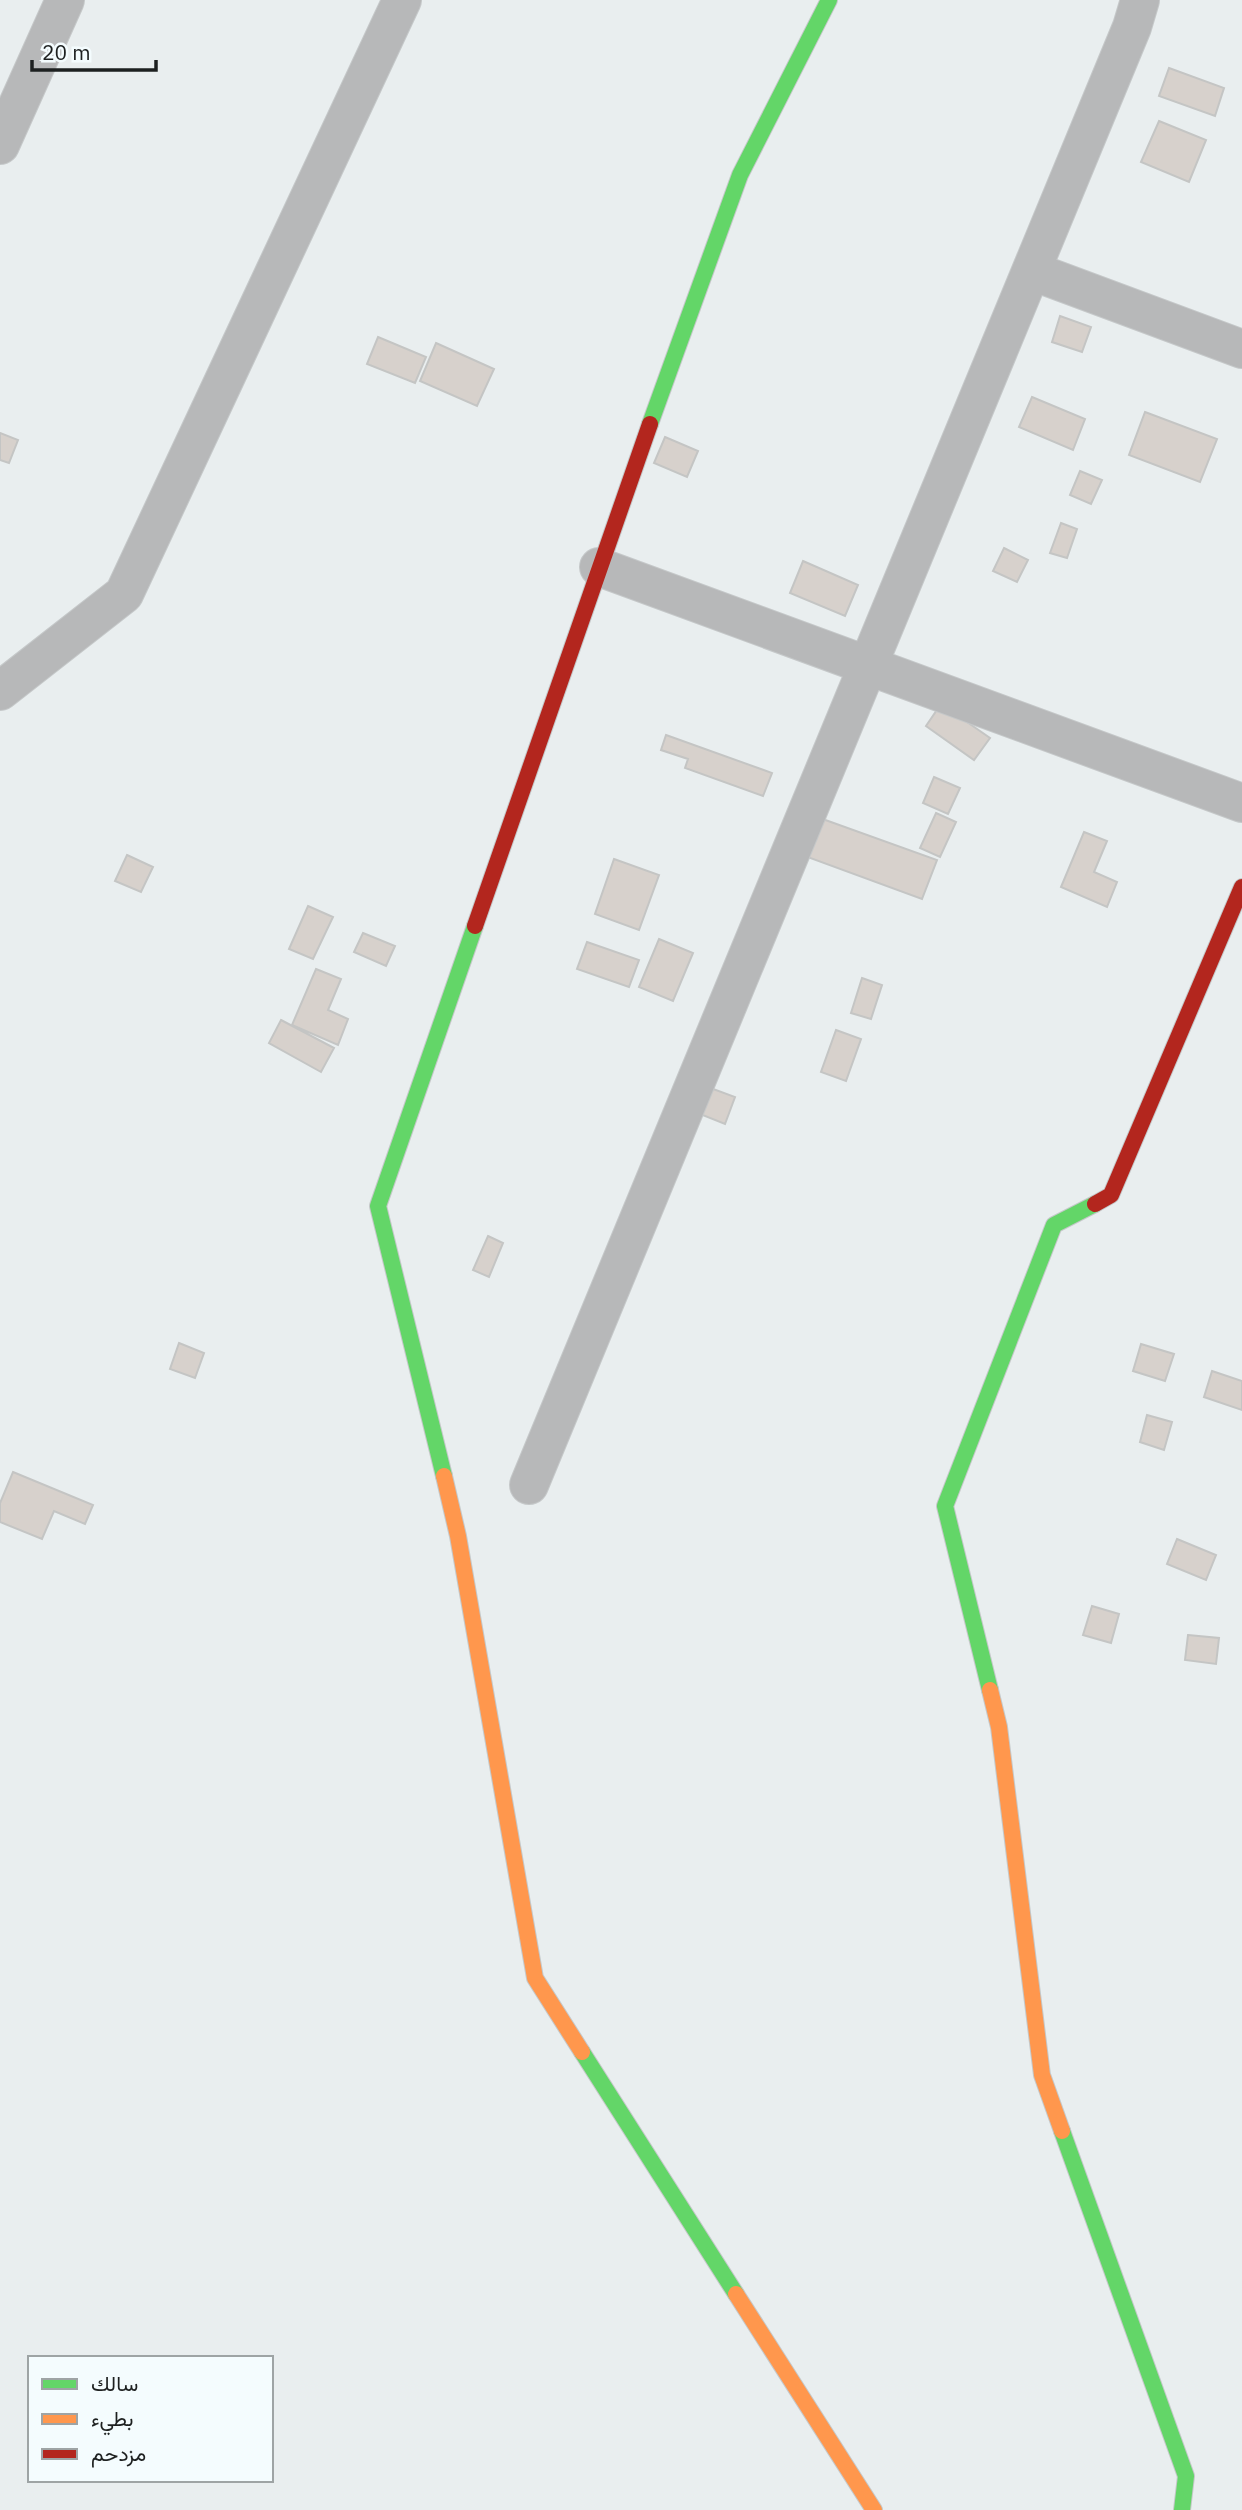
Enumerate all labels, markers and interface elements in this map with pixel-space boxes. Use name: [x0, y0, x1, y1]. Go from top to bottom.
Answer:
scale bar: [32, 28, 156, 72]
text: 20 m: [42, 38, 91, 66]
legend: [28, 2356, 273, 2482]
text: سالك: [91, 2369, 138, 2397]
text: بطيء: [91, 2404, 134, 2436]
text: مزدحم: [91, 2439, 146, 2468]

